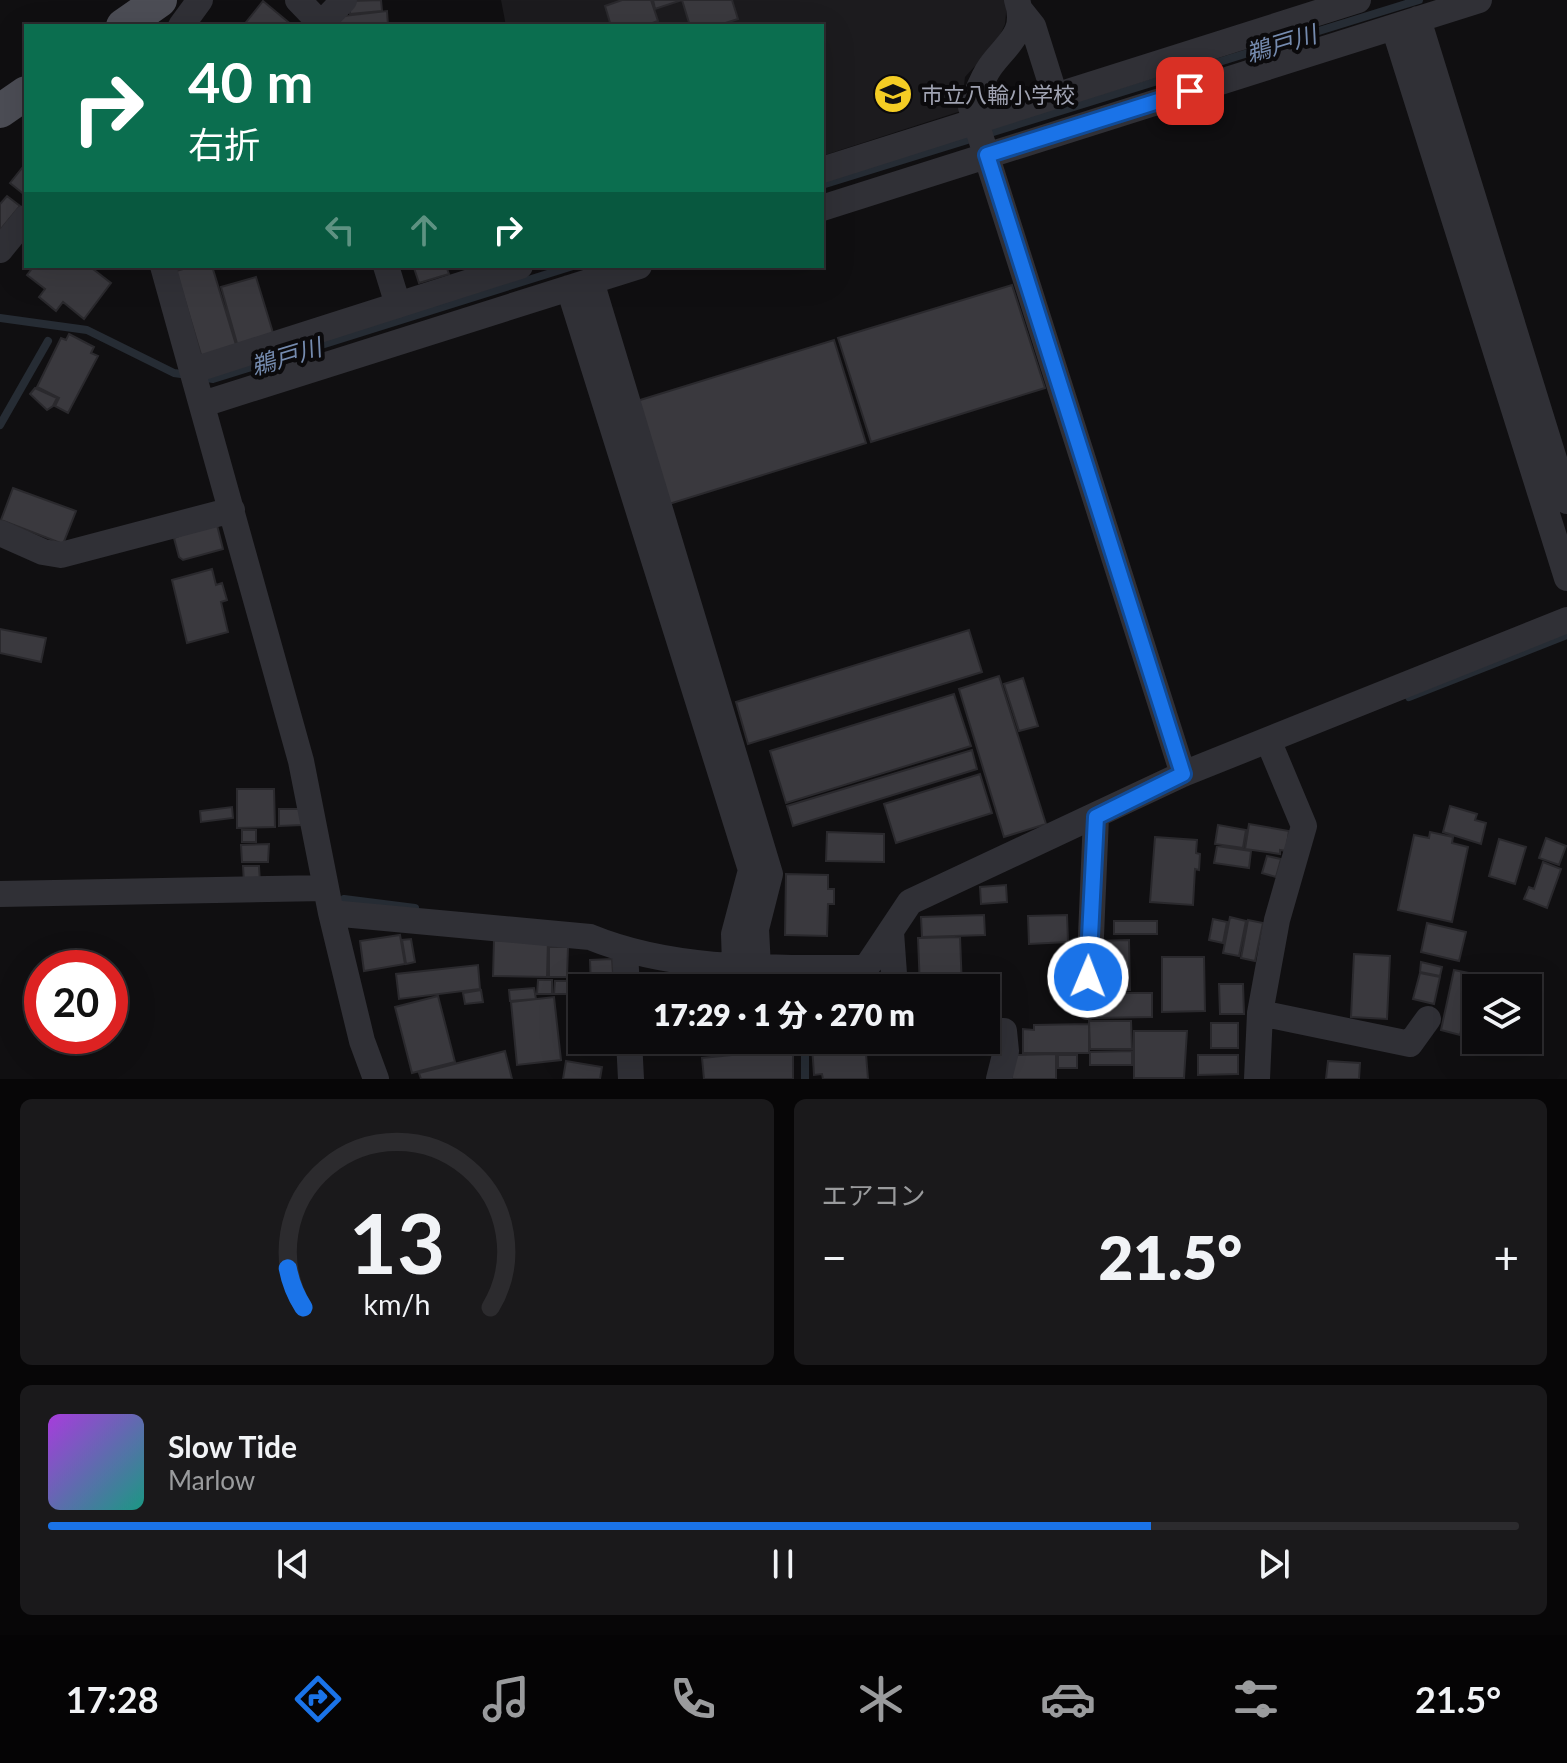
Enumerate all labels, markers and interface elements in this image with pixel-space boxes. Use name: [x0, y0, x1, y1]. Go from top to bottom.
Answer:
water label: 鵜戸川: [1242, 18, 1323, 67]
text: 40 m: [188, 48, 313, 115]
icon: right: [56, 56, 160, 160]
pin: [1156, 57, 1224, 125]
icon: arrive: [1168, 69, 1212, 113]
school or university icon: 市立八輪小学校: [872, 73, 914, 115]
place label: 市立八輪小学校: [921, 81, 1075, 108]
text: 右折: [188, 122, 260, 166]
icon: left: [318, 208, 362, 252]
icon: ahead: [402, 208, 446, 252]
icon: right: [486, 208, 530, 252]
water label: 鵜戸川: [247, 331, 328, 380]
position arrow: [1046, 935, 1130, 1019]
speed limit sign: 20: [24, 950, 128, 1054]
map controls: [1462, 974, 1542, 1054]
button: layers: [1462, 974, 1542, 1054]
text: 17:29 · 1 分 · 270 m: [653, 996, 915, 1032]
text: エアコン: [822, 1179, 926, 1211]
text: 13: [349, 1192, 445, 1292]
text: 21.5°: [1098, 1221, 1242, 1293]
text: −: [822, 1231, 847, 1283]
text: +: [1493, 1231, 1519, 1283]
text: km/h: [363, 1287, 430, 1321]
text: Slow Tide: [168, 1428, 297, 1464]
text: Marlow: [168, 1464, 255, 1496]
icon: previous: [271, 1542, 315, 1586]
icon: pause: [761, 1542, 805, 1586]
icon: next: [1252, 1542, 1296, 1586]
icon: directions: [290, 1671, 346, 1727]
icon: music: [478, 1671, 534, 1727]
icon: phone: [665, 1671, 721, 1727]
icon: climate: [853, 1671, 909, 1727]
icon: car: [1040, 1671, 1096, 1727]
icon: filters: [1228, 1671, 1284, 1727]
text: 17:28: [66, 1677, 159, 1721]
text: 21.5°: [1415, 1677, 1501, 1721]

